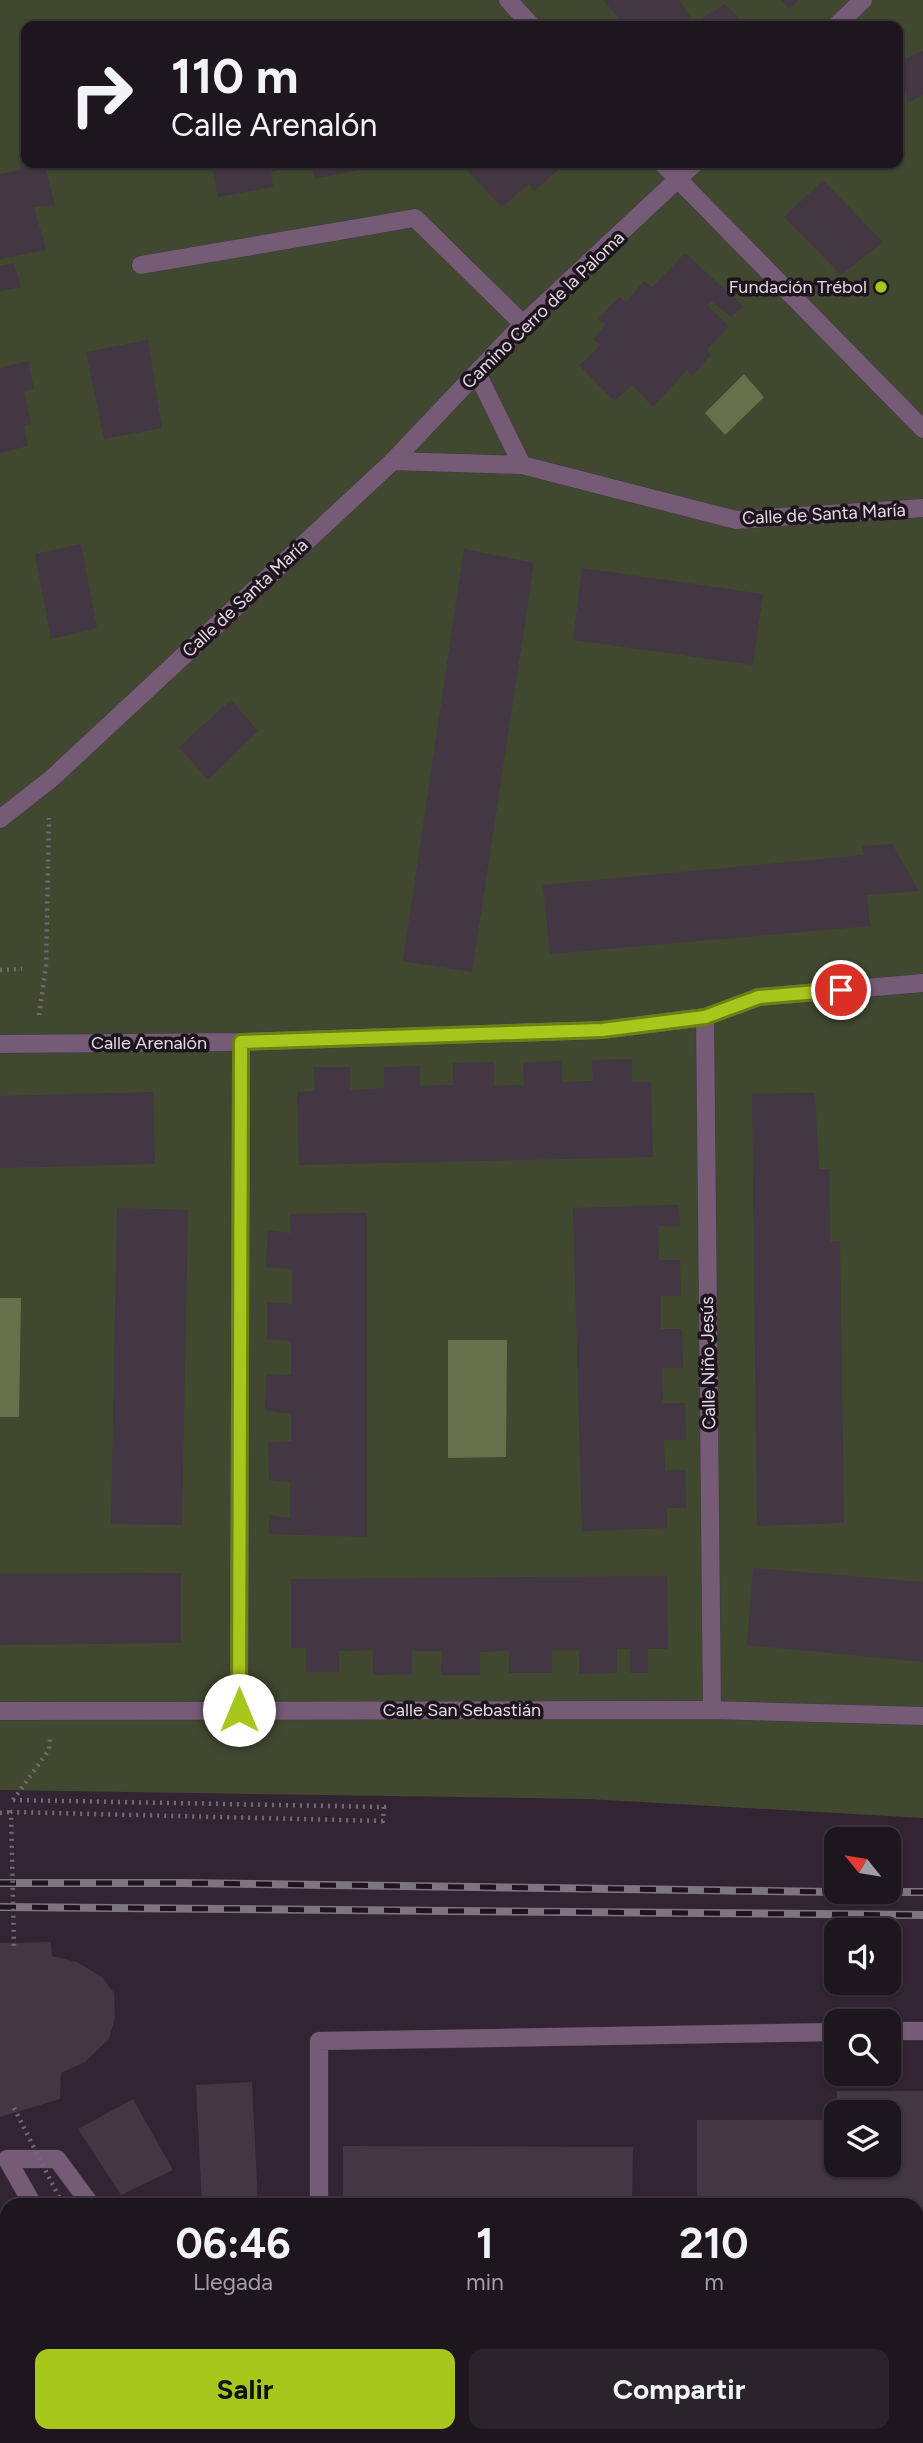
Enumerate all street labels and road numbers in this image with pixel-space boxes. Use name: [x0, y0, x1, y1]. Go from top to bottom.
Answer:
street label: Camino Cerro de la Paloma: [457, 227, 629, 393]
street label: Calle de Santa María: [742, 499, 906, 529]
street label: Calle de Santa María: [178, 534, 312, 662]
street label: Calle Arenalón: [91, 1032, 207, 1054]
street label: Calle Niño Jesús: [696, 1296, 720, 1430]
street label: Calle San Sebastián: [383, 1699, 541, 1721]

